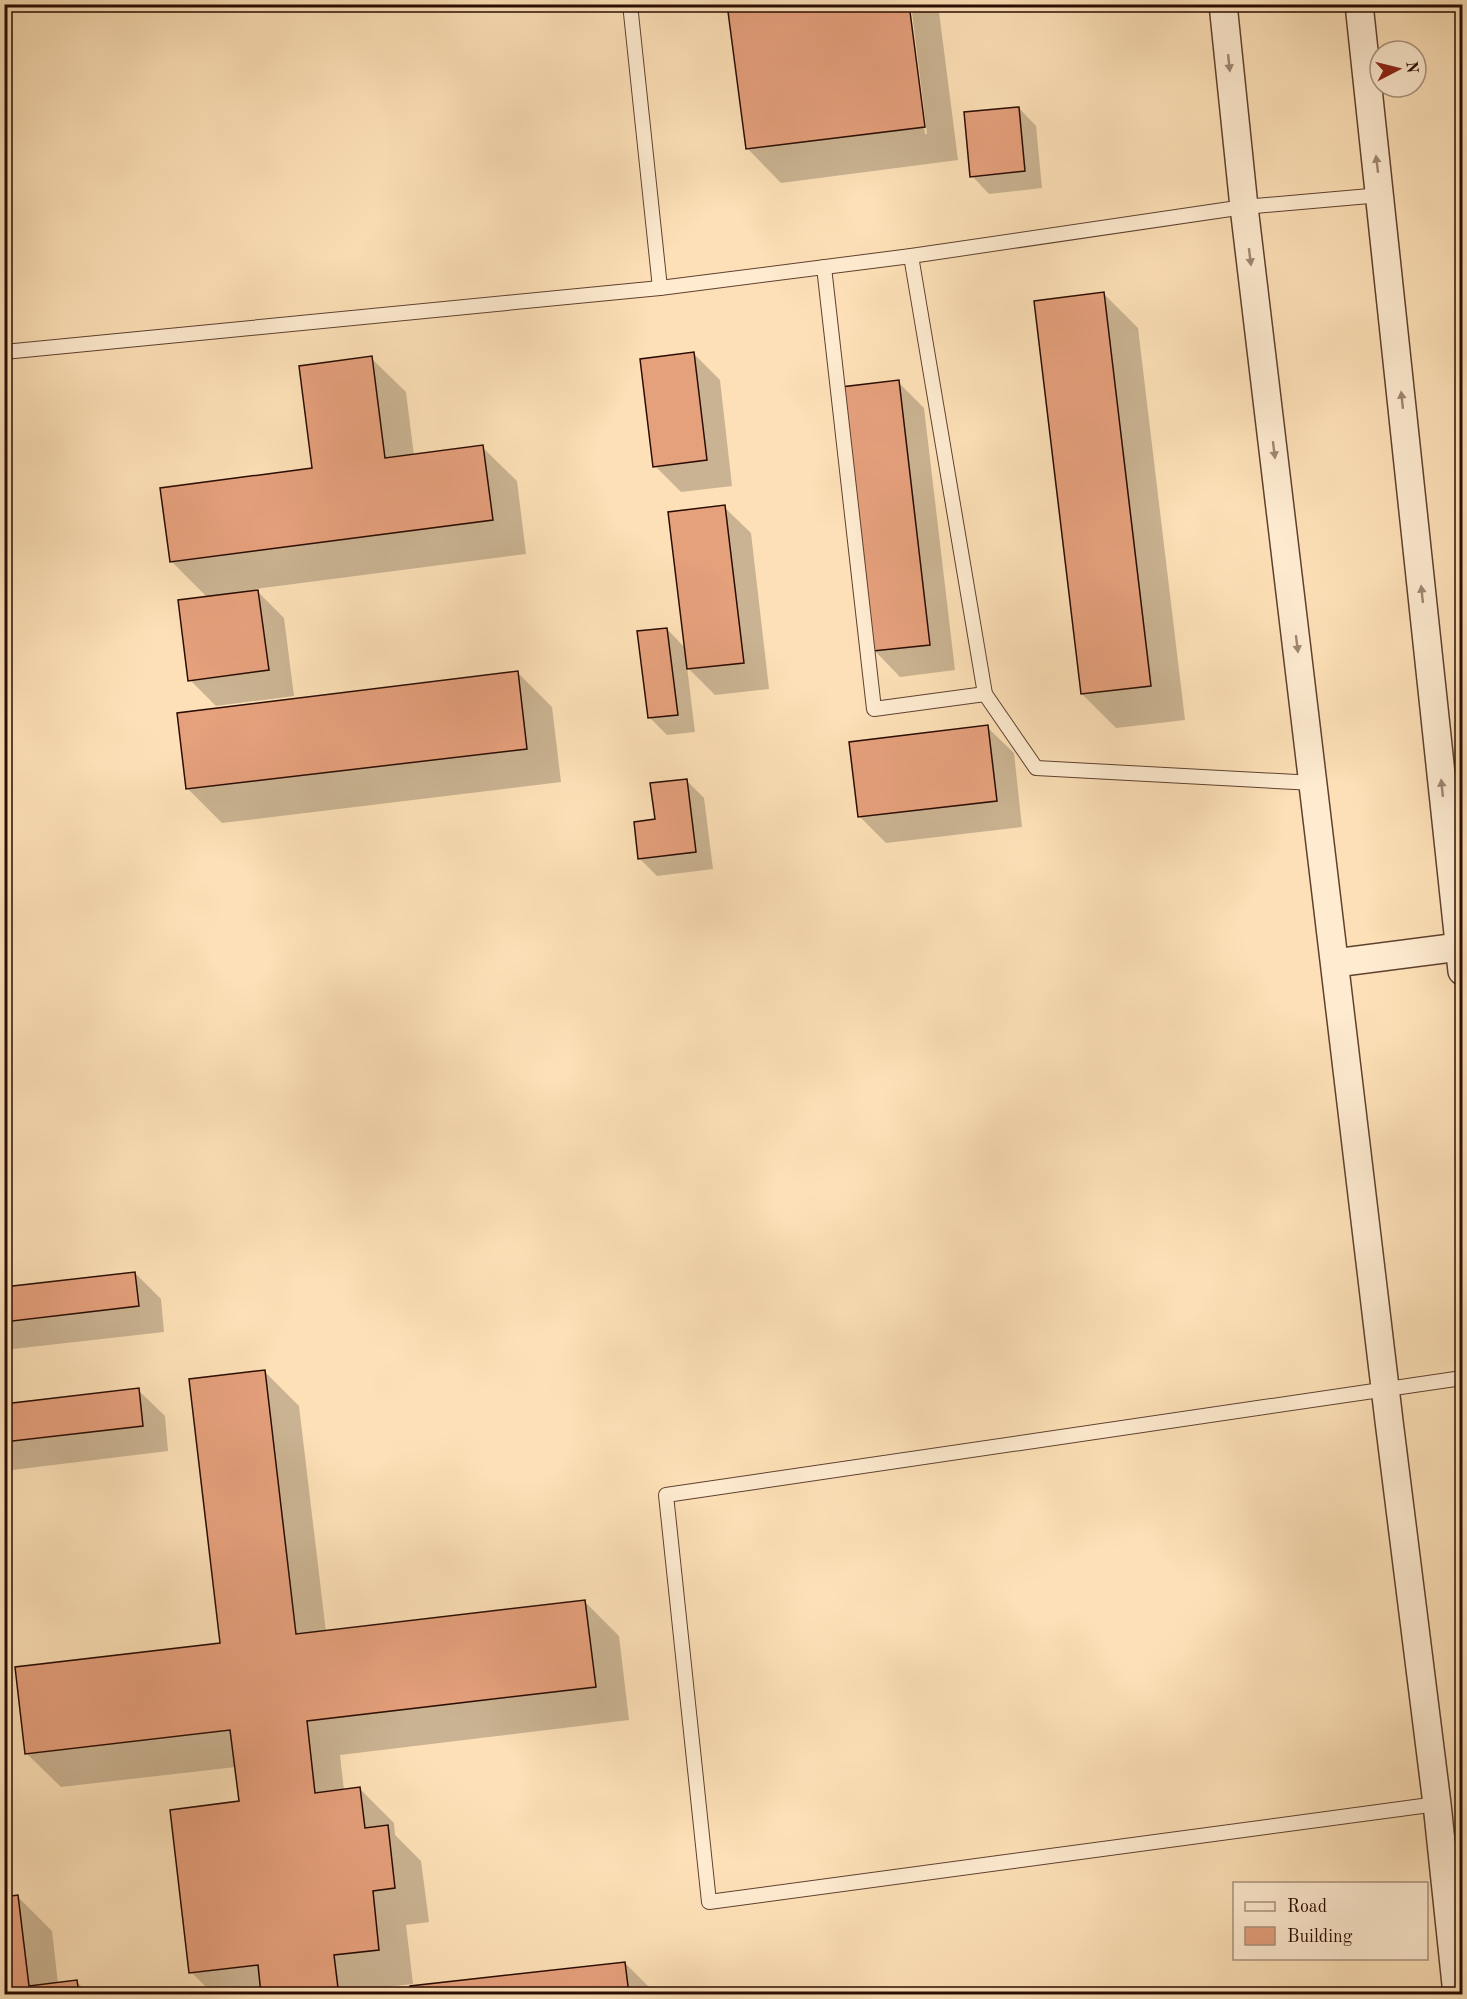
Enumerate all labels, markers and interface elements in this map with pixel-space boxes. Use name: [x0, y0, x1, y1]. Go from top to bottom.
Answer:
north arrow: [1368, 39, 1428, 99]
one-way arrow: [1224, 53, 1234, 72]
text: N: [1402, 60, 1420, 75]
one-way arrow: [1373, 155, 1382, 174]
one-way arrow: [1245, 247, 1254, 266]
one-way arrow: [1397, 391, 1407, 410]
one-way arrow: [1269, 441, 1278, 460]
one-way arrow: [1417, 584, 1427, 603]
one-way arrow: [1293, 634, 1302, 653]
one-way arrow: [1438, 778, 1447, 797]
legend: [1233, 1882, 1428, 1960]
text: Road: [1287, 1898, 1327, 1916]
text: Building: [1287, 1928, 1353, 1946]

